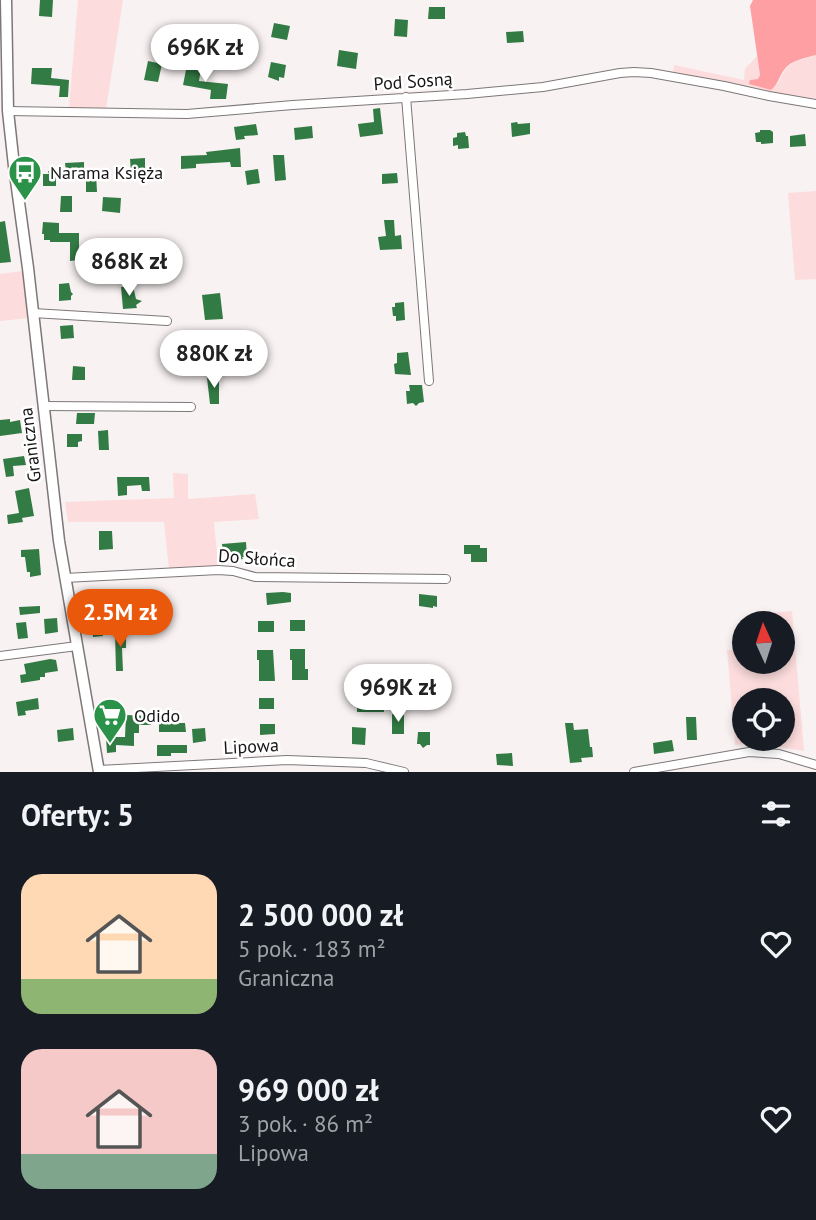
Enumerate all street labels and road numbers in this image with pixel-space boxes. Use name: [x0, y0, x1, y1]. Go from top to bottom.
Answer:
street label: Pod Sosną: [373, 67, 453, 95]
street label: Graniczna: [14, 406, 46, 484]
street label: Do Słońca: [217, 544, 297, 572]
street label: Lipowa: [223, 733, 279, 759]

